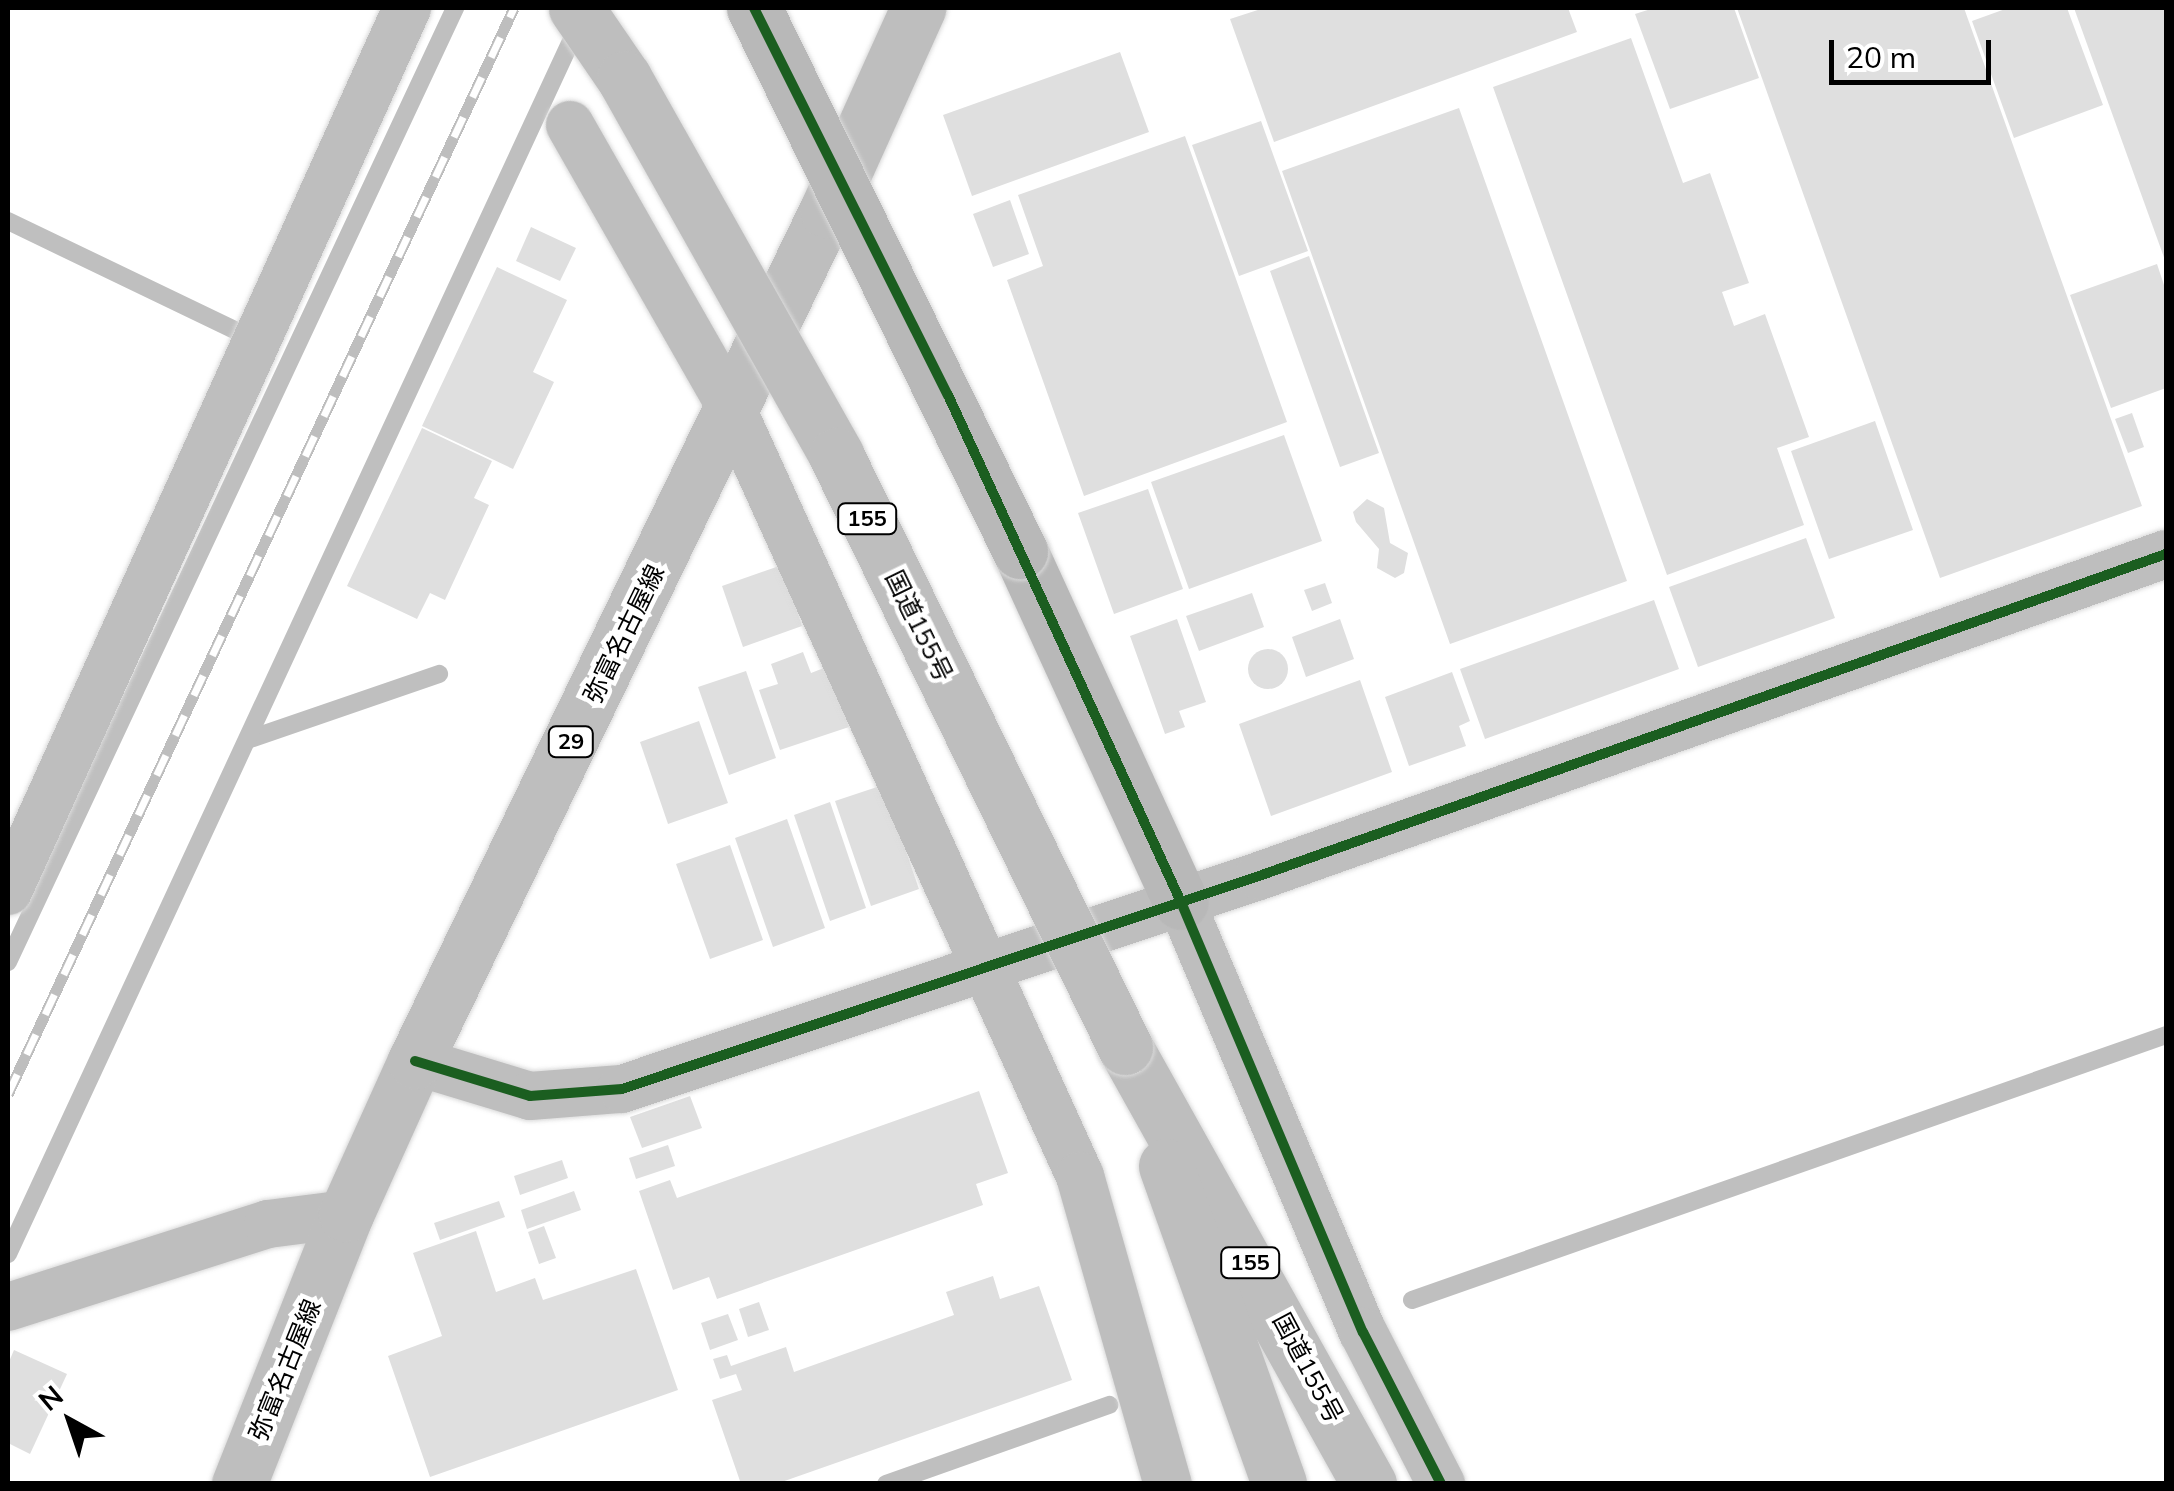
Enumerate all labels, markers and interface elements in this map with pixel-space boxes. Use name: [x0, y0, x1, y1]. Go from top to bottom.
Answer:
scale bar: [1834, 20, 1996, 82]
text: 20 m: [1846, 38, 1916, 76]
road number: 155: [837, 502, 897, 536]
street label: 弥富名古屋線: [578, 560, 670, 708]
street label: 国道155号: [879, 565, 959, 687]
road number: 29: [546, 725, 596, 759]
road number: 155: [1220, 1246, 1280, 1280]
street label: 弥富名古屋線: [243, 1295, 327, 1445]
street label: 国道155号: [1267, 1308, 1349, 1428]
north arrow: [20, 1371, 120, 1471]
text: N: [31, 1377, 70, 1418]

